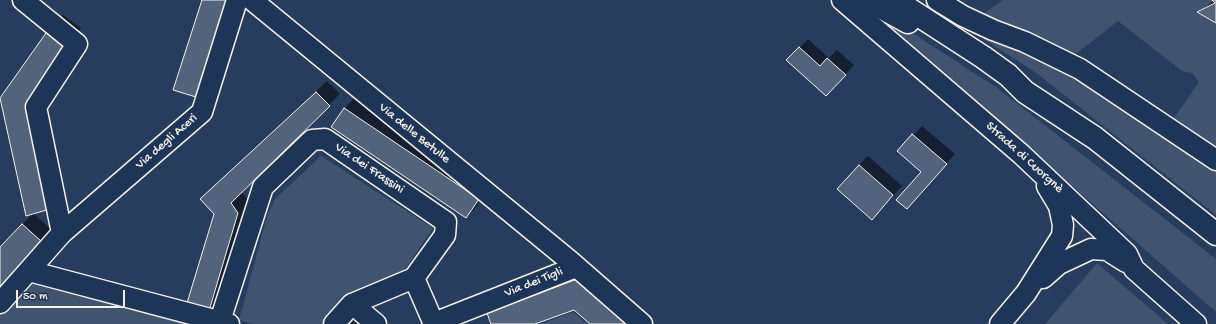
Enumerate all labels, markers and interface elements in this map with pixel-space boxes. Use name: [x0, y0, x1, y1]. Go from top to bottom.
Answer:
street label: Via delle Betulle: [375, 100, 453, 168]
street label: Via degli Aceri: [133, 111, 201, 173]
street label: Strada di Cuorgnè: [982, 119, 1066, 197]
street label: Via dei Frassini: [331, 140, 407, 198]
street label: Via dei Tigli: [503, 264, 565, 302]
scale bar: [18, 282, 127, 308]
text: 50 m: [23, 290, 48, 304]

